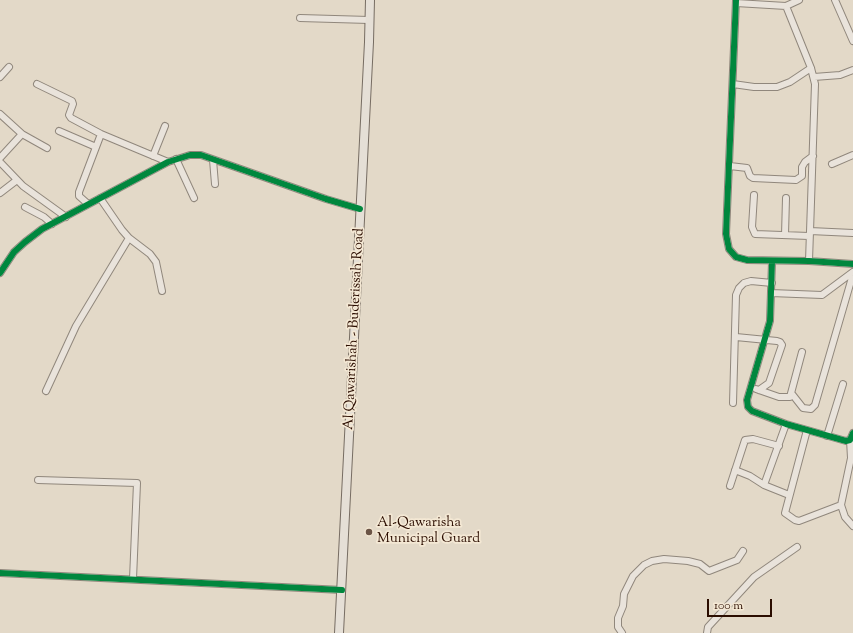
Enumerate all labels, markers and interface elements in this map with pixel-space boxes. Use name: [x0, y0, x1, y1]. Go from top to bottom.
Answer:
street label: Al Qawarishah - Buderissah Road: [341, 228, 369, 430]
place label: Al-Qawarisha Municipal Guard: [377, 516, 480, 548]
marker: Al-Qawarisha Municipal Guard: [364, 527, 374, 537]
scale bar: [709, 591, 774, 617]
text: 100 m: [714, 597, 743, 615]

